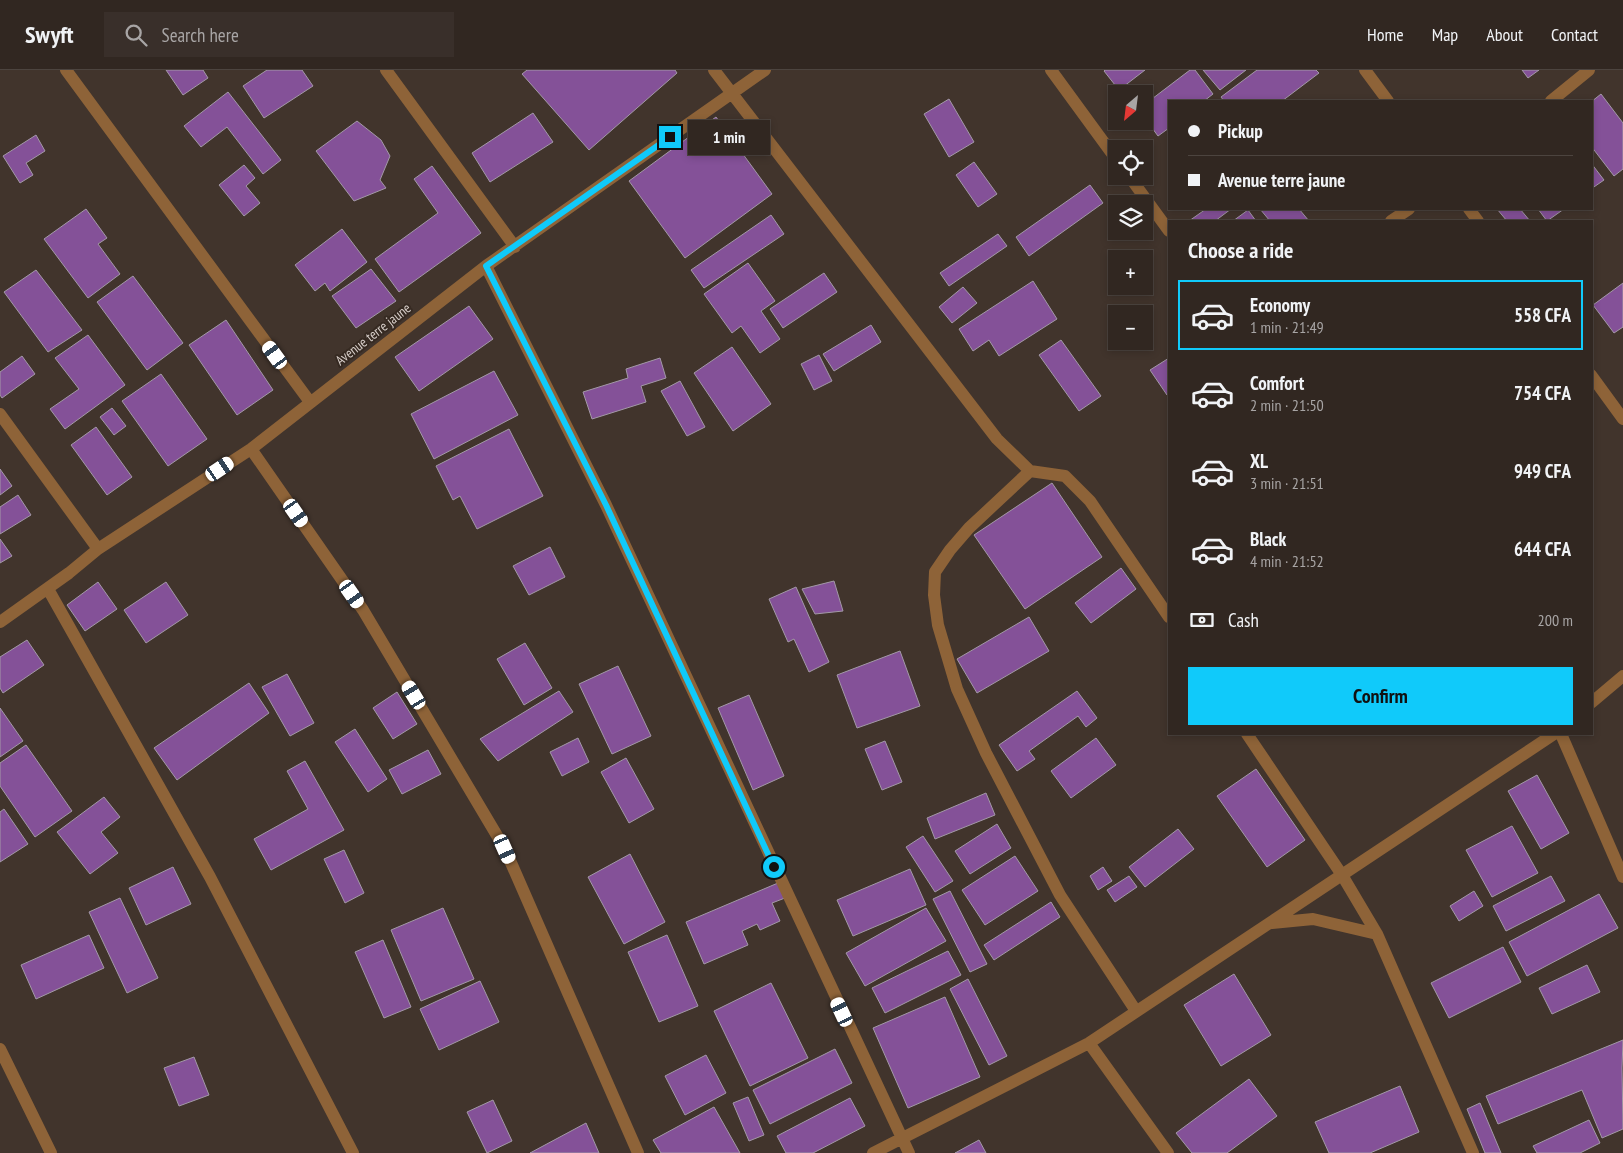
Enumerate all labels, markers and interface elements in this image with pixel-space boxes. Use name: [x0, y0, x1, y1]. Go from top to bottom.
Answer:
search box: [104, 12, 454, 57]
text: Swyft: [25, 19, 74, 50]
icon: search: [122, 21, 150, 49]
text: Search here: [162, 23, 239, 47]
text: Home: [1367, 23, 1404, 46]
text: Map: [1432, 23, 1458, 46]
text: About: [1486, 23, 1523, 46]
text: Contact: [1551, 23, 1598, 46]
north arrow: [1108, 85, 1152, 130]
map controls: [1108, 85, 1153, 350]
text: Pickup: [1218, 119, 1263, 143]
callout: 1 min: [688, 120, 770, 154]
route end: [659, 126, 681, 148]
text: 1 min: [713, 127, 745, 147]
button: locate: [1108, 140, 1153, 185]
text: Avenue terre jaune: [1218, 168, 1345, 192]
button: layers: [1108, 195, 1153, 240]
text: Choose a ride: [1188, 236, 1293, 264]
button: +: [1108, 250, 1153, 295]
icon: car: [1190, 293, 1235, 338]
text: Economy: [1250, 293, 1310, 317]
street label: Avenue terre jaune: [332, 299, 415, 369]
text: 558 CFA: [1514, 303, 1571, 327]
button: −: [1108, 305, 1153, 350]
text: 1 min · 21:49: [1250, 317, 1324, 337]
car: [260, 338, 289, 372]
icon: car: [1190, 371, 1235, 416]
text: Comfort: [1250, 371, 1304, 395]
text: 754 CFA: [1514, 381, 1571, 405]
text: 2 min · 21:50: [1250, 395, 1324, 415]
icon: car: [1190, 449, 1235, 494]
text: XL: [1250, 449, 1268, 473]
car: [203, 454, 236, 484]
text: 949 CFA: [1514, 459, 1571, 483]
text: 3 min · 21:51: [1250, 473, 1324, 493]
car: [281, 496, 310, 530]
icon: car: [1190, 527, 1235, 572]
text: Black: [1250, 527, 1286, 551]
text: 644 CFA: [1514, 537, 1571, 561]
text: 4 min · 21:52: [1250, 551, 1324, 571]
car: [337, 577, 366, 611]
icon: cash: [1188, 606, 1216, 634]
text: Cash: [1228, 608, 1259, 632]
text: 200 m: [1538, 610, 1573, 630]
button: Confirm: [1188, 667, 1573, 725]
car: [399, 678, 428, 712]
car: [492, 832, 517, 866]
route start: [763, 856, 785, 878]
car: [828, 995, 855, 1029]

